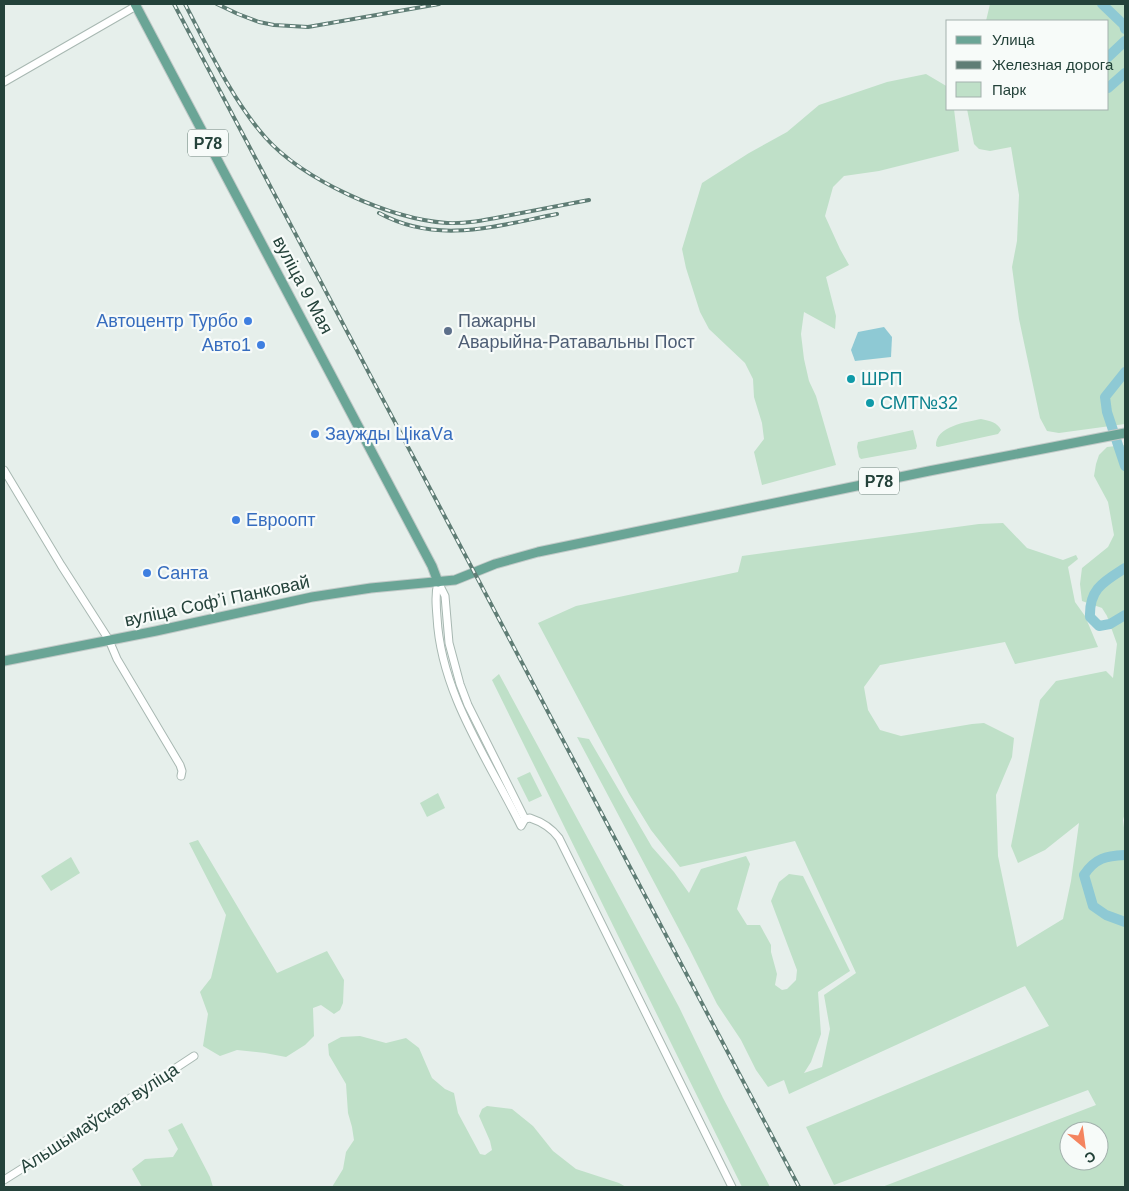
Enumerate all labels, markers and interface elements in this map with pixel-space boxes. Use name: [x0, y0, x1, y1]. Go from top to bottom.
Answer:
legend: [946, 20, 1109, 110]
text: Улица: [992, 31, 1035, 48]
text: Железная дорога: [992, 56, 1114, 73]
text: Парк: [992, 81, 1026, 98]
road number: Р78: [188, 130, 228, 156]
street label: вуліца 9 Мая: [269, 233, 337, 337]
place label: Автоцентр Турбо: [96, 311, 238, 331]
place label: Пажарны Аварыйна-Ратавальны Пост: [458, 311, 695, 352]
marker: Автоцентр Турбо: [242, 315, 254, 327]
marker: Пажарны Аварыйна-Ратавальны Пост: [442, 325, 454, 337]
place label: Авто1: [202, 335, 251, 355]
marker: Авто1: [255, 339, 267, 351]
place label: ШРП: [861, 369, 902, 389]
marker: ШРП: [845, 373, 857, 385]
place label: СМТ№32: [880, 393, 958, 413]
marker: СМТ№32: [864, 397, 876, 409]
place label: Заужды ЦікаVа: [325, 424, 454, 444]
marker: Заужды ЦікаVа: [309, 428, 321, 440]
road number: Р78: [859, 468, 899, 494]
place label: Евроопт: [246, 510, 316, 530]
marker: Евроопт: [230, 514, 242, 526]
place label: Санта: [157, 563, 209, 583]
marker: Санта: [141, 567, 153, 579]
street label: вуліца Софʼі Панковай: [123, 572, 311, 630]
street label: Альшымаўская вуліца: [16, 1059, 183, 1177]
north arrow: [1059, 1121, 1109, 1171]
text: С: [1082, 1148, 1099, 1167]

